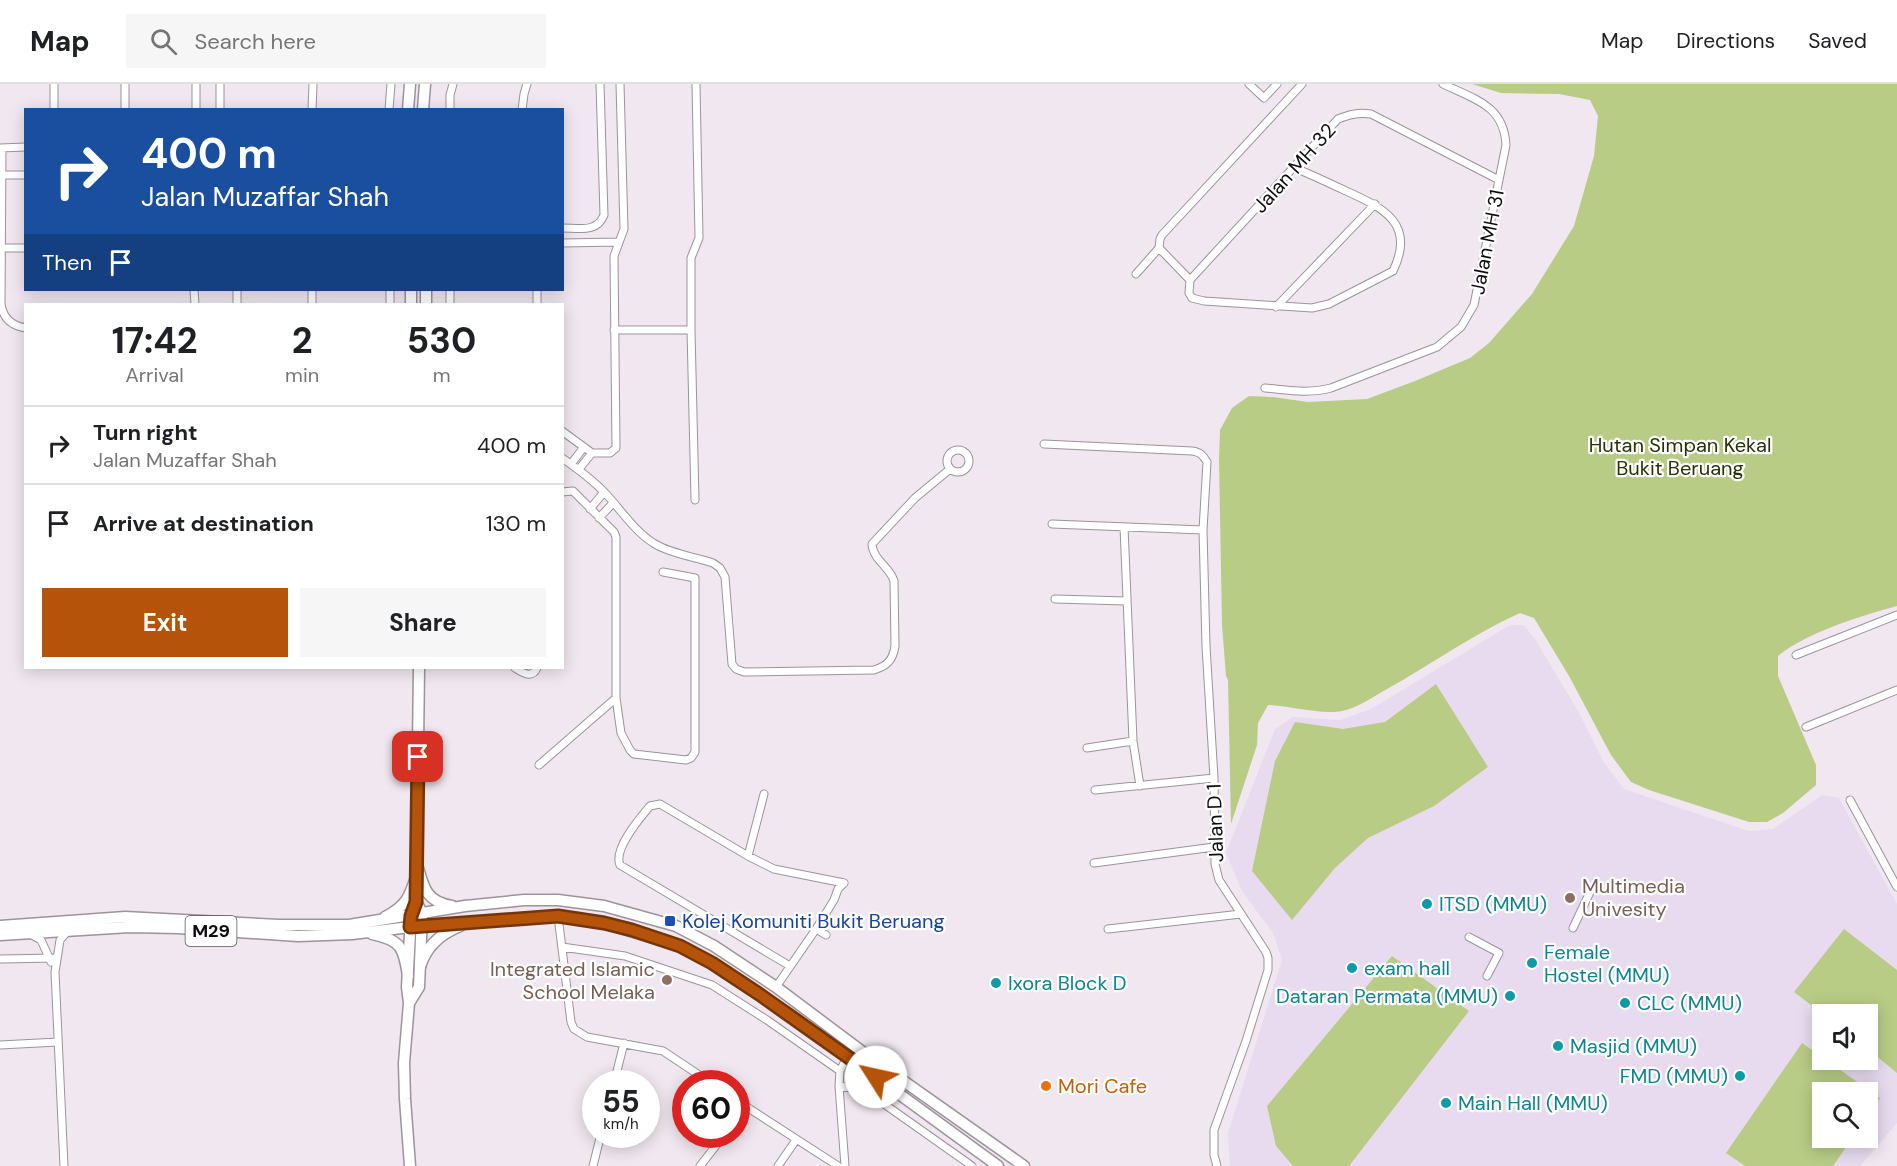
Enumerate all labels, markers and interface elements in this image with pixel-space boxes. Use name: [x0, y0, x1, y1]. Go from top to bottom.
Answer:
search box: [126, 14, 546, 68]
text: Map: [30, 23, 90, 60]
icon: search: [147, 25, 180, 58]
text: Search here: [195, 27, 316, 56]
text: Map: [1601, 27, 1643, 55]
text: Directions: [1676, 27, 1775, 55]
text: Saved: [1808, 27, 1867, 55]
street label: Jalan MH 32: [1247, 118, 1341, 218]
text: 400 m: [141, 126, 277, 181]
icon: right: [42, 132, 120, 210]
text: Jalan Muzaffar Shah: [141, 179, 389, 214]
street label: Jalan MH 31: [1464, 187, 1510, 297]
icon: arrive: [104, 246, 137, 279]
text: Then: [42, 248, 92, 277]
text: 17:42: [112, 317, 197, 364]
text: 2: [292, 317, 313, 364]
text: 530: [407, 317, 476, 364]
text: Arrival: [125, 362, 184, 388]
text: min: [285, 362, 319, 388]
text: m: [433, 362, 450, 388]
text: Turn right: [93, 418, 198, 447]
icon: right: [42, 429, 75, 462]
text: 400 m: [477, 431, 546, 460]
park label: Hutan Simpan Kekal Bukit Beruang: [1589, 432, 1771, 481]
text: Jalan Muzaffar Shah: [93, 447, 277, 473]
icon: arrive: [42, 507, 75, 540]
text: Arrive at destination: [93, 509, 314, 538]
text: 130 m: [486, 509, 546, 538]
button: Exit: [42, 588, 288, 657]
button: Share: [300, 588, 546, 657]
pin: [392, 731, 443, 782]
icon: arrive: [401, 740, 434, 773]
street label: Jalan D 1: [1201, 783, 1229, 863]
place label: Multimedia Univesity: [1582, 873, 1685, 922]
place label: ITSD (MMU): [1439, 891, 1547, 917]
marker: Multimedia Univesity: [1563, 891, 1577, 905]
marker: ITSD (MMU): [1420, 897, 1434, 911]
place label: Kolej Komuniti Bukit Beruang: [682, 908, 945, 934]
marker: Kolej Komuniti Bukit Beruang: [663, 914, 677, 928]
road number: M29: [186, 916, 236, 946]
place label: Female Hostel (MMU): [1544, 939, 1669, 988]
place label: exam hall: [1364, 955, 1450, 981]
place label: Integrated Islamic School Melaka: [490, 956, 655, 1005]
marker: Female Hostel (MMU): [1525, 956, 1539, 970]
marker: exam hall: [1345, 961, 1359, 975]
place label: Ixora Block D: [1008, 970, 1127, 996]
marker: Integrated Islamic School Melaka: [660, 973, 674, 987]
marker: Ixora Block D: [989, 976, 1003, 990]
place label: Dataran Permata (MMU): [1276, 983, 1498, 1009]
marker: Dataran Permata (MMU): [1503, 989, 1517, 1003]
place label: CLC (MMU): [1637, 990, 1742, 1016]
marker: CLC (MMU): [1618, 996, 1632, 1010]
map controls: [1812, 1004, 1878, 1148]
button: sound: [1812, 1004, 1878, 1070]
place label: Masjid (MMU): [1570, 1033, 1697, 1059]
marker: Masjid (MMU): [1551, 1039, 1565, 1053]
position arrow: [844, 1045, 908, 1109]
place label: FMD (MMU): [1620, 1063, 1728, 1089]
marker: FMD (MMU): [1733, 1069, 1747, 1083]
speed limit sign: 60: [672, 1070, 750, 1148]
place label: Mori Cafe: [1058, 1073, 1147, 1099]
marker: Mori Cafe: [1039, 1079, 1053, 1093]
text: 55: [602, 1082, 640, 1121]
button: search: [1812, 1082, 1878, 1148]
place label: Main Hall (MMU): [1458, 1090, 1608, 1116]
marker: Main Hall (MMU): [1439, 1096, 1453, 1110]
text: km/h: [603, 1114, 639, 1134]

